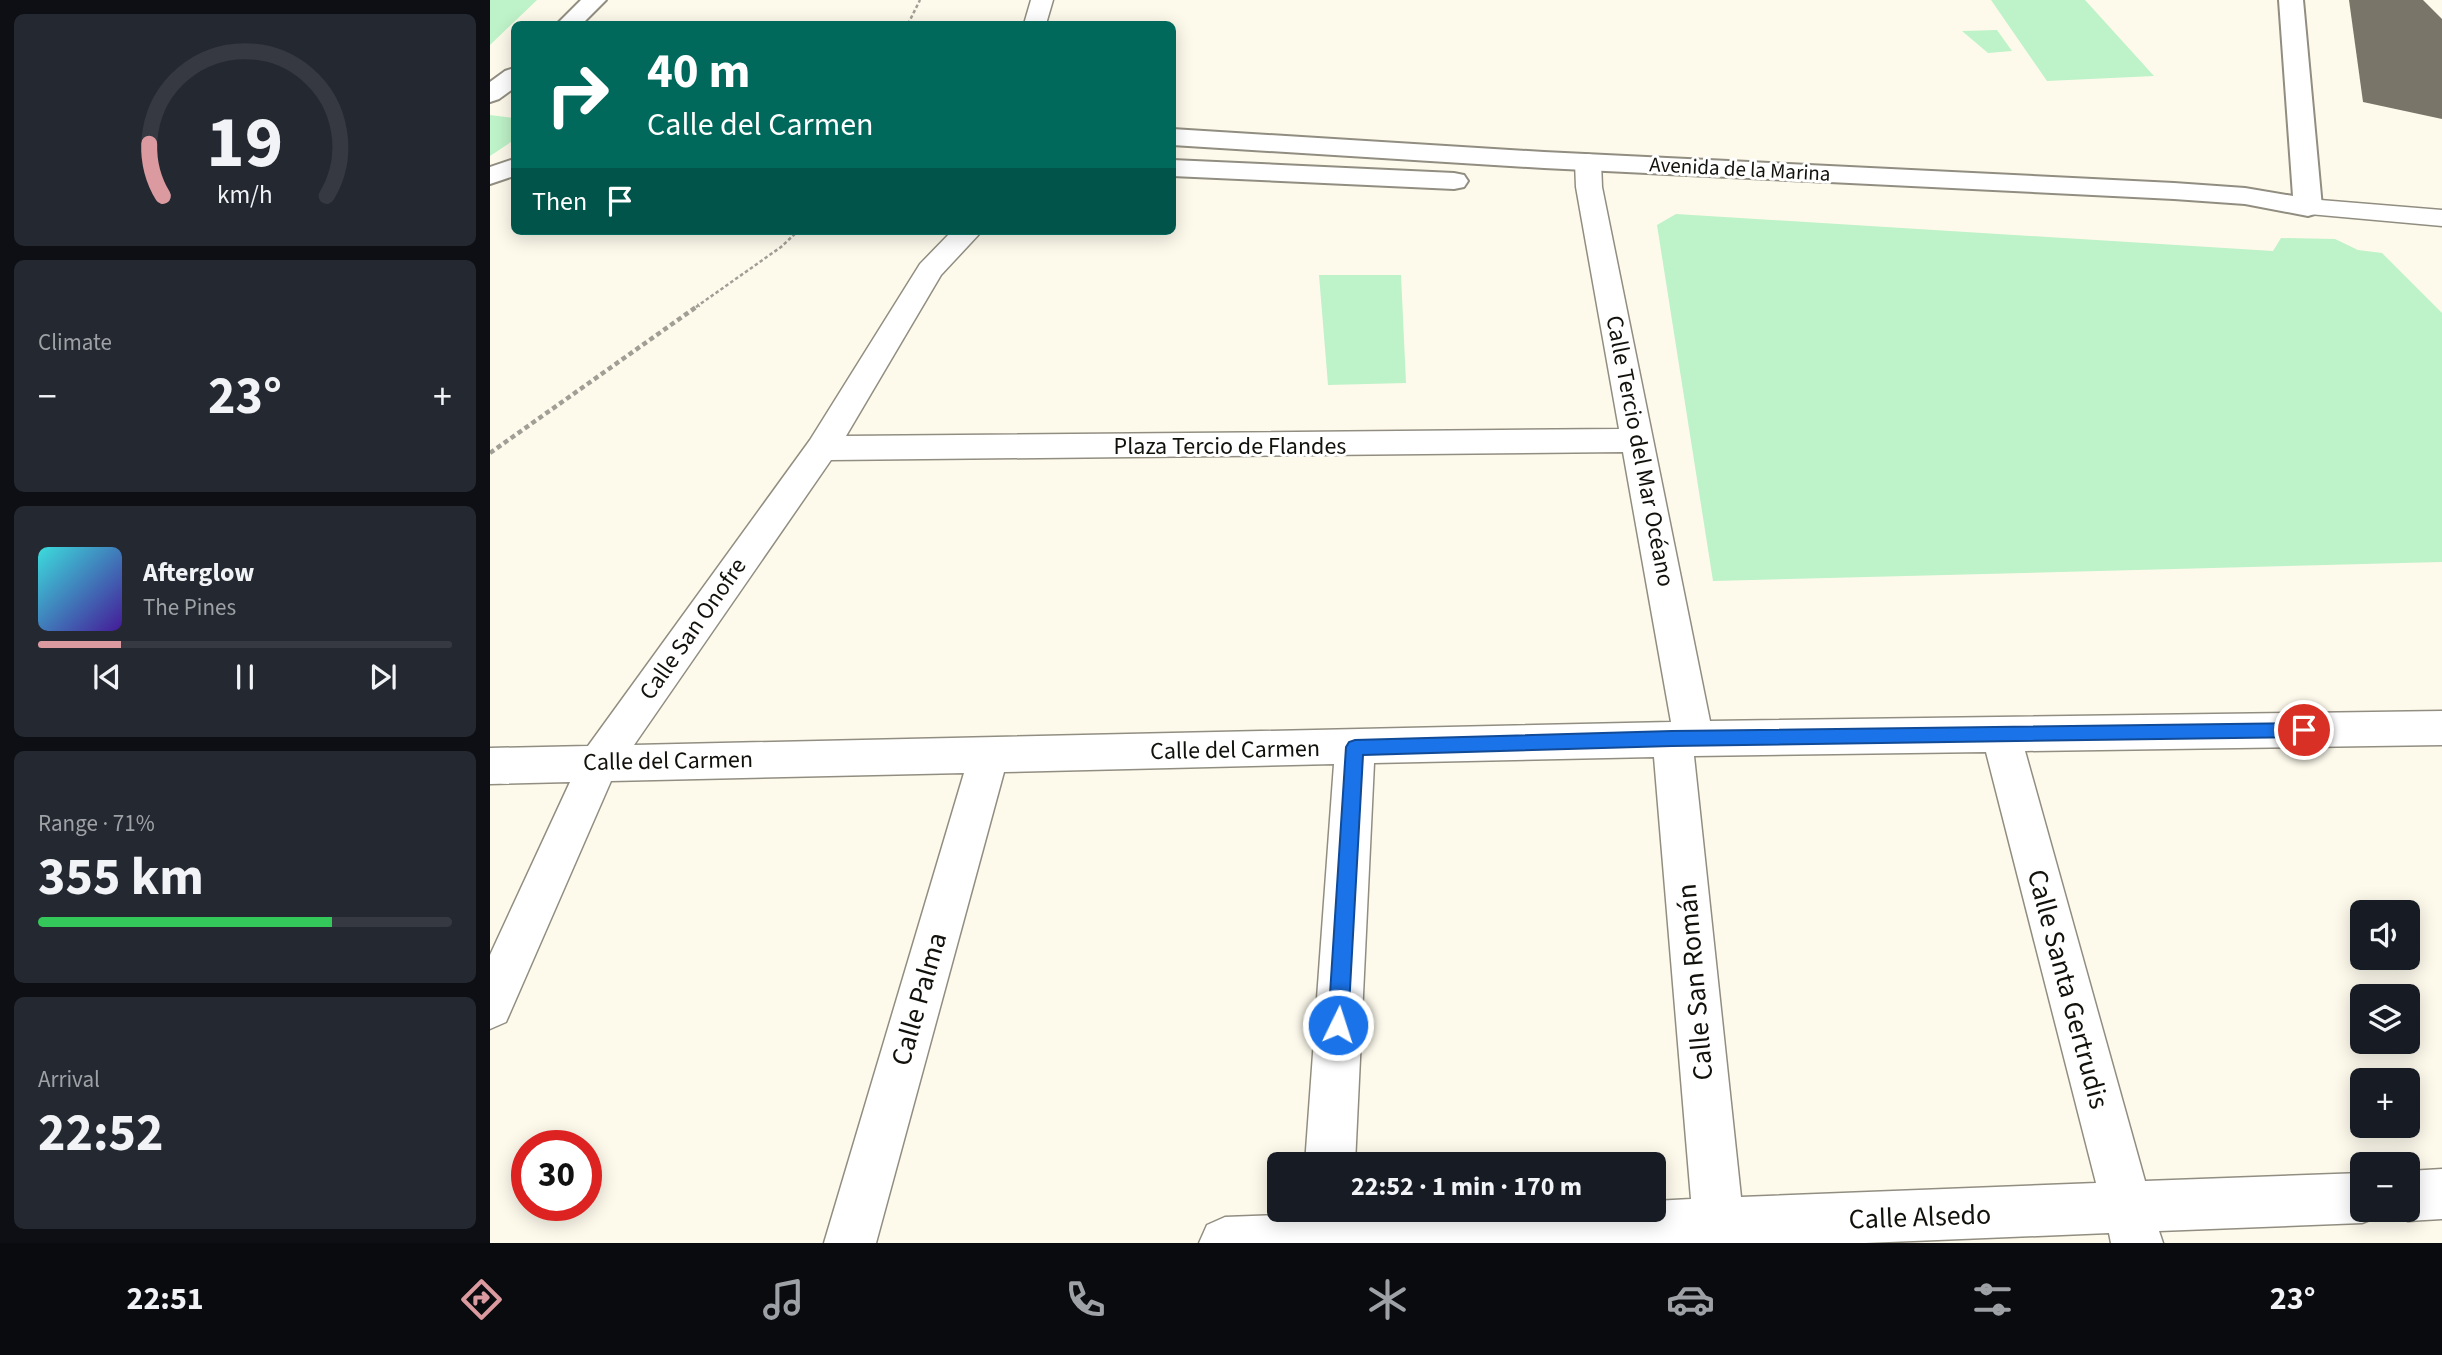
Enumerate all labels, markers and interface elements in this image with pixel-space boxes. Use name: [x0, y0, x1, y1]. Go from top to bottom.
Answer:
text: 40 m: [647, 37, 751, 107]
icon: right: [532, 49, 623, 140]
text: 19: [207, 91, 283, 195]
text: Calle del Carmen: [647, 102, 874, 148]
street label: Avenida de la Marina: [1649, 149, 1831, 189]
text: km/h: [217, 177, 273, 213]
icon: arrive: [601, 182, 639, 220]
text: Then: [532, 183, 587, 220]
street label: Calle Tercio del Mar Océano: [1597, 312, 1683, 590]
text: Climate: [38, 326, 112, 359]
text: 23°: [208, 360, 282, 434]
text: −: [38, 370, 57, 424]
text: +: [433, 370, 452, 424]
street label: Plaza Tercio de Flandes: [1114, 429, 1346, 464]
street label: Calle San Onofre: [631, 551, 755, 707]
text: Afterglow: [143, 554, 254, 591]
text: The Pines: [143, 591, 236, 624]
icon: previous: [88, 658, 126, 696]
icon: pause: [226, 658, 264, 696]
icon: next: [364, 658, 402, 696]
pin: [2274, 700, 2334, 760]
icon: arrive: [2285, 711, 2323, 749]
street label: Calle del Carmen: [1150, 731, 1320, 769]
street label: Calle del Carmen: [583, 742, 753, 780]
text: Range · 71%: [38, 807, 155, 840]
text: 355 km: [38, 841, 204, 915]
street label: Calle Santa Gertrudis: [2017, 865, 2119, 1113]
street label: Calle San Román: [1666, 882, 1724, 1082]
map controls: [2350, 900, 2420, 1222]
button: sound: [2350, 900, 2420, 970]
street label: Calle Palma: [881, 928, 957, 1070]
button: layers: [2350, 984, 2420, 1054]
position arrow: [1301, 988, 1375, 1062]
text: Arrival: [38, 1063, 100, 1096]
button: +: [2350, 1068, 2420, 1138]
text: 22:52: [38, 1097, 163, 1171]
speed limit sign: 30: [511, 1130, 602, 1221]
button: −: [2350, 1152, 2420, 1222]
text: 22:52 · 1 min · 170 m: [1351, 1168, 1582, 1205]
street label: Calle Alsedo: [1848, 1195, 1992, 1239]
icon: directions: [457, 1275, 506, 1324]
icon: music: [759, 1275, 808, 1324]
icon: phone: [1061, 1275, 1110, 1324]
icon: climate: [1363, 1275, 1412, 1324]
icon: car: [1666, 1275, 1715, 1324]
icon: filters: [1968, 1275, 2017, 1324]
text: 22:51: [127, 1276, 204, 1322]
text: 23°: [2270, 1276, 2315, 1322]

